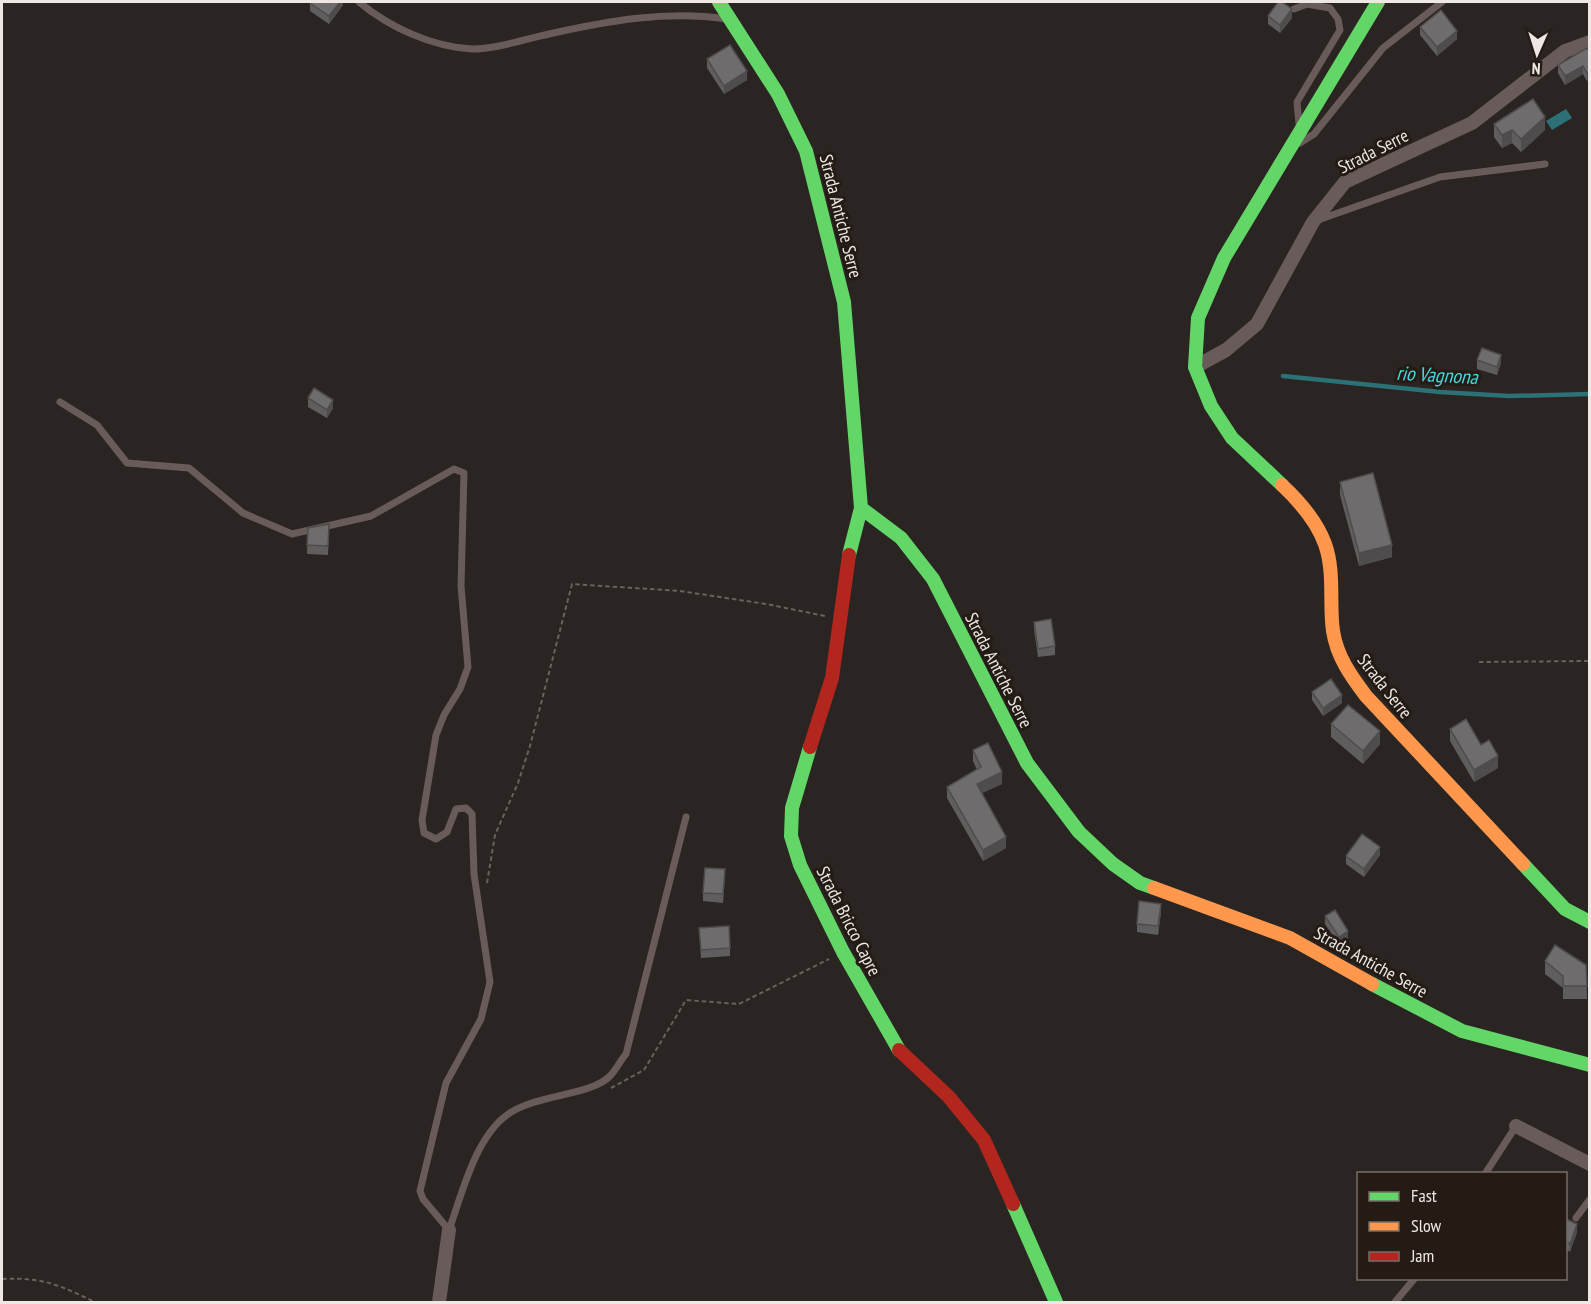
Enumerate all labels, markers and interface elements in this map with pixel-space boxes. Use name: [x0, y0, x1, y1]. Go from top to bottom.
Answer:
north arrow: [1507, 24, 1567, 84]
text: N: [1531, 59, 1541, 79]
street label: Strada Serre: [1334, 123, 1412, 179]
street label: Strada Antiche Serre: [815, 152, 867, 280]
water label: rio Vagnona: [1396, 360, 1479, 390]
street label: Strada Antiche Serre: [960, 608, 1038, 732]
street label: Strada Serre: [1353, 649, 1417, 723]
street label: Strada Bricco Capre: [811, 862, 887, 980]
street label: Strada Antiche Serre: [1310, 921, 1432, 1003]
legend: [1357, 1172, 1567, 1280]
text: Fast: [1411, 1184, 1437, 1207]
text: Slow: [1411, 1214, 1442, 1237]
text: Jam: [1410, 1244, 1434, 1267]

